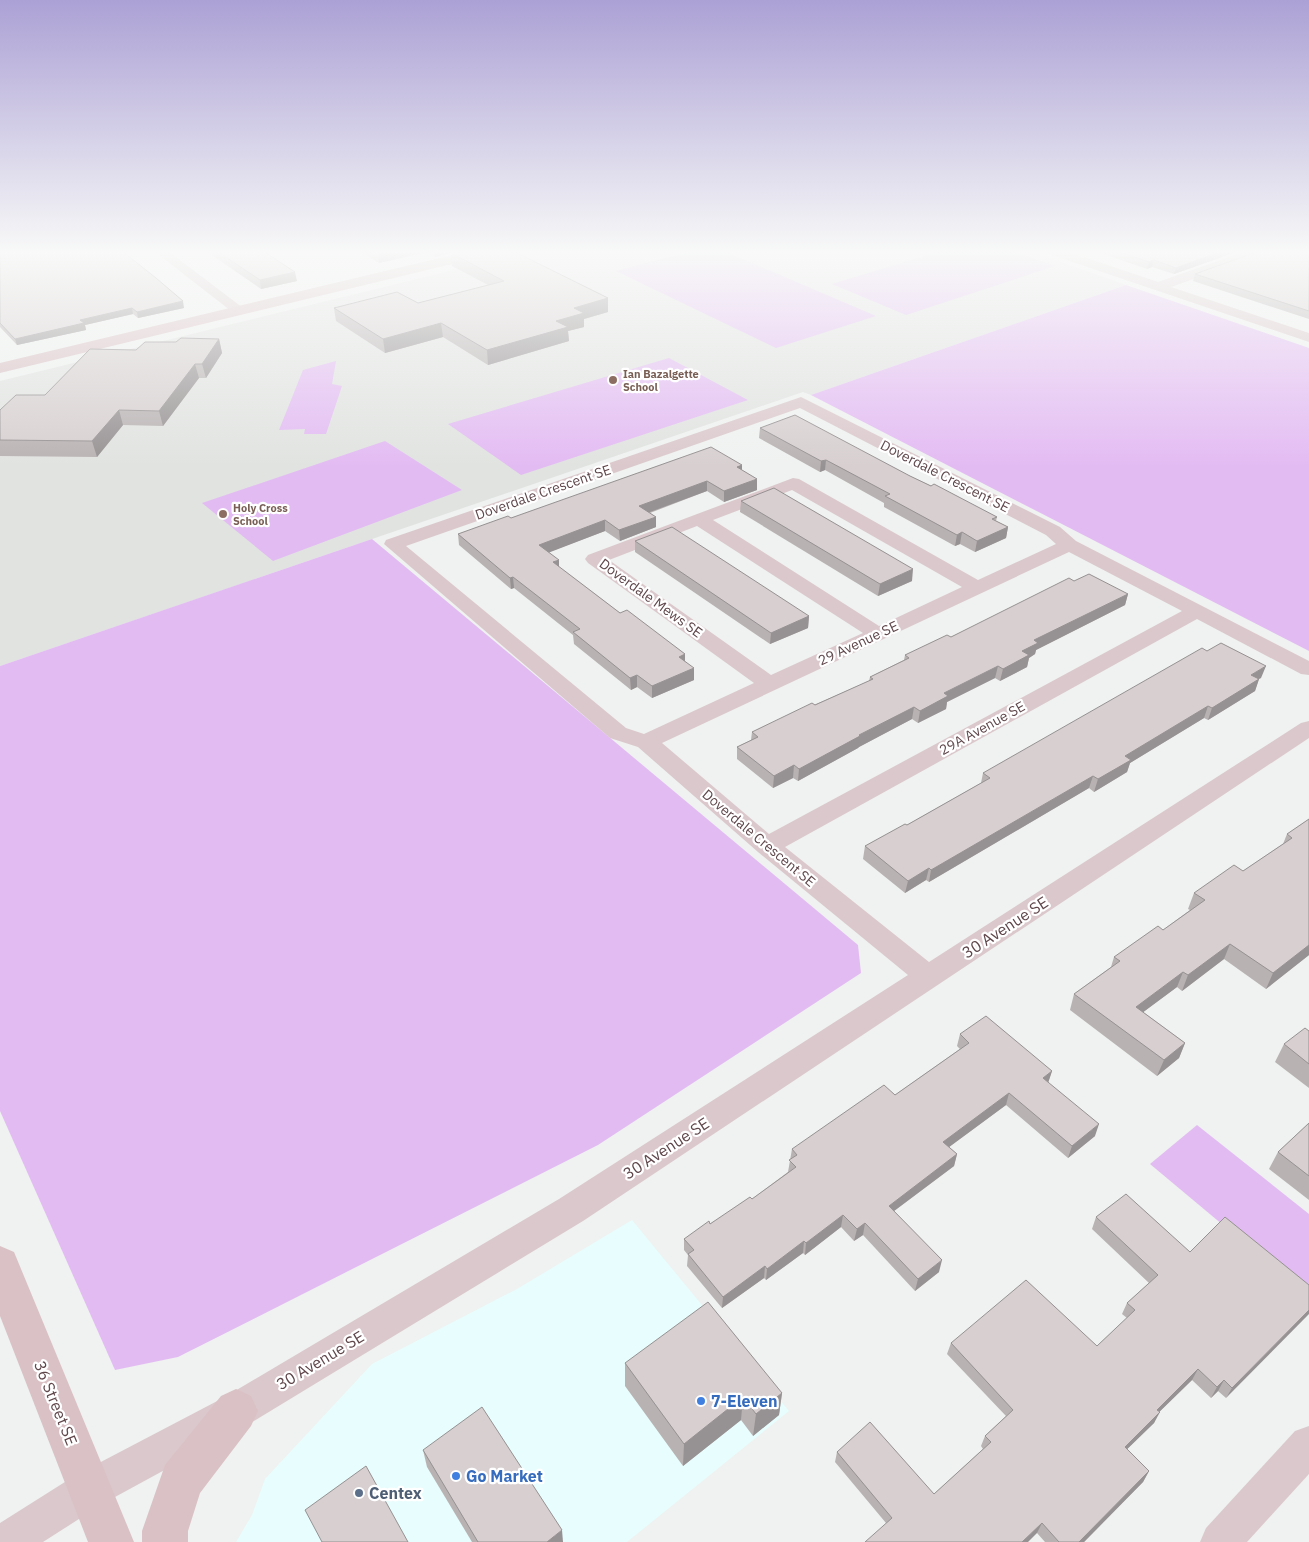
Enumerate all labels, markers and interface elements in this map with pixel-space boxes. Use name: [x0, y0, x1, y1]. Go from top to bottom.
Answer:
place label: Ian Bazalgette School: [623, 367, 699, 394]
marker: Ian Bazalgette School: [607, 374, 619, 386]
street label: Doverdale Crescent SE: [877, 436, 1013, 516]
street label: Doverdale Crescent SE: [473, 460, 613, 524]
place label: Holy Cross School: [233, 501, 288, 528]
marker: Holy Cross School: [217, 508, 229, 520]
street label: Doverdale Mews SE: [596, 555, 706, 641]
street label: 29 Avenue SE: [815, 617, 901, 669]
street label: 29A Avenue SE: [936, 697, 1028, 759]
street label: Doverdale Crescent SE: [699, 785, 819, 891]
street label: 30 Avenue SE: [958, 892, 1052, 962]
street label: 30 Avenue SE: [619, 1113, 713, 1183]
street label: 30 Avenue SE: [273, 1326, 367, 1394]
street label: 36 Street SE: [30, 1358, 82, 1448]
place label: 7-Eleven: [711, 1391, 777, 1411]
marker: 7-Eleven: [695, 1395, 707, 1407]
place label: Go Market: [466, 1466, 543, 1486]
marker: Go Market: [450, 1470, 462, 1482]
place label: Centex: [369, 1483, 422, 1503]
marker: Centex: [353, 1487, 365, 1499]

